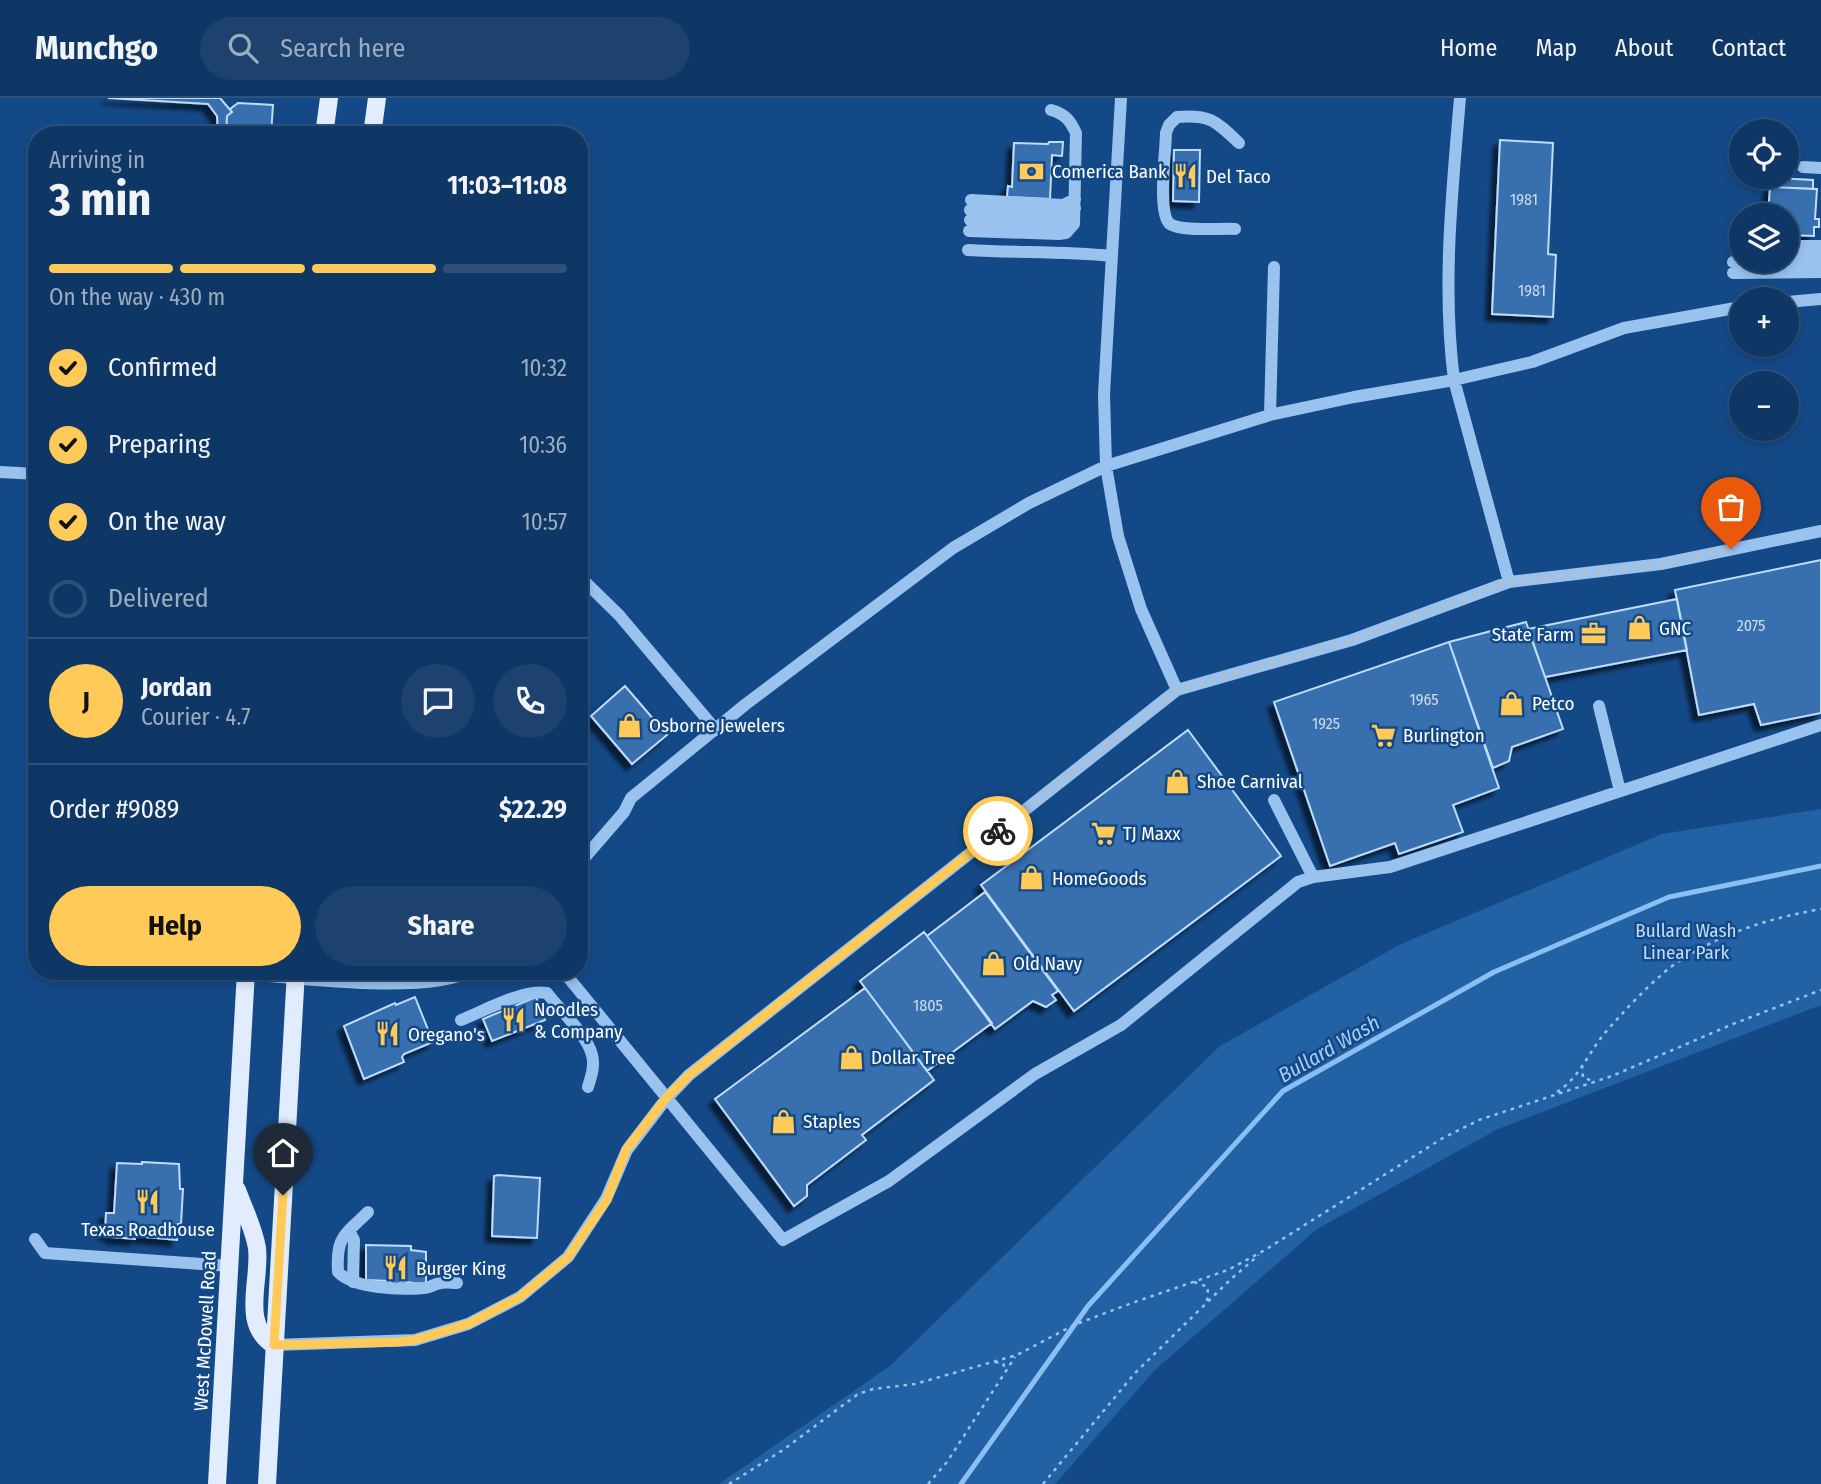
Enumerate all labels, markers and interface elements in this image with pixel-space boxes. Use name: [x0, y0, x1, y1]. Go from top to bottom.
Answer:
search box: [200, 17, 690, 80]
text: Munchgo: [35, 28, 158, 68]
icon: search: [224, 29, 262, 67]
text: Search here: [280, 33, 405, 64]
text: Home: [1440, 34, 1497, 62]
text: Map: [1535, 34, 1577, 62]
text: About: [1615, 34, 1673, 62]
text: Contact: [1711, 34, 1786, 62]
map controls: [1729, 119, 1799, 441]
button: locate: [1729, 119, 1799, 189]
text: Arriving in: [49, 146, 145, 174]
bank icon: Comerica Bank: [1018, 157, 1046, 185]
place label: Comerica Bank: [1052, 160, 1167, 183]
restaurant icon: Del Taco: [1172, 162, 1200, 190]
place label: Del Taco: [1206, 165, 1271, 188]
text: 11:03–11:08: [447, 170, 567, 201]
text: 3 min: [49, 172, 151, 227]
house number: 1981: [1510, 190, 1538, 209]
button: layers: [1729, 203, 1799, 273]
house number: 1981: [1518, 281, 1546, 300]
text: On the way · 430 m: [49, 283, 225, 311]
button: +: [1729, 287, 1799, 357]
icon: check: [49, 349, 87, 387]
text: Confirmed: [108, 352, 218, 383]
text: 10:32: [521, 354, 567, 382]
button: −: [1729, 371, 1799, 441]
icon: check: [49, 426, 87, 464]
text: Preparing: [108, 429, 210, 460]
text: 10:36: [519, 431, 567, 459]
pin: [1701, 477, 1761, 549]
icon: bag: [1712, 488, 1750, 526]
icon: check: [49, 503, 87, 541]
text: On the way: [108, 506, 226, 537]
text: 10:57: [522, 508, 567, 536]
text: Delivered: [108, 583, 209, 614]
shop icon: GNC: [1625, 614, 1653, 642]
house number: 2075: [1737, 616, 1765, 635]
place label: GNC: [1659, 617, 1691, 640]
office icon: State Farm: [1580, 620, 1608, 648]
place label: State Farm: [1492, 623, 1574, 646]
button: chat: [401, 664, 475, 738]
button: phone: [493, 664, 567, 738]
text: Jordan: [141, 672, 212, 703]
text: J: [82, 686, 90, 717]
shop icon: Petco: [1498, 689, 1526, 717]
house number: 1965: [1409, 690, 1439, 709]
place label: Petco: [1532, 692, 1574, 715]
text: Courier · 4.7: [141, 703, 251, 731]
shop icon: Osborne Jewelers: [615, 711, 643, 739]
place label: Osborne Jewelers: [649, 714, 785, 737]
house number: 1925: [1312, 714, 1340, 733]
supermarket icon: Burlington: [1369, 721, 1397, 749]
place label: Burlington: [1403, 724, 1485, 747]
shop icon: Shoe Carnival: [1163, 767, 1191, 795]
place label: Shoe Carnival: [1197, 770, 1303, 793]
text: Order #9089: [49, 794, 179, 825]
text: $22.29: [499, 794, 567, 825]
courier: [963, 796, 1033, 866]
icon: bike: [979, 812, 1017, 850]
supermarket icon: TJ Maxx: [1089, 819, 1117, 847]
place label: TJ Maxx: [1123, 822, 1181, 845]
shop icon: HomeGoods: [1018, 864, 1046, 892]
place label: HomeGoods: [1052, 867, 1147, 890]
button: Help: [49, 886, 301, 966]
button: Share: [315, 886, 567, 966]
park label: Bullard Wash Linear Park: [1635, 919, 1737, 964]
shop icon: Old Navy: [979, 949, 1007, 977]
place label: Old Navy: [1013, 952, 1083, 975]
house number: 1805: [913, 996, 943, 1015]
place label: Noodles & Company: [534, 998, 623, 1043]
restaurant icon: Noodles & Company: [500, 1006, 528, 1034]
water label: Bullard Wash: [1274, 1009, 1384, 1089]
restaurant icon: Oregano's: [374, 1020, 402, 1048]
place label: Oregano's: [408, 1023, 485, 1046]
shop icon: Dollar Tree: [837, 1043, 865, 1071]
place label: Dollar Tree: [871, 1046, 955, 1069]
shop icon: Staples: [769, 1107, 797, 1135]
place label: Staples: [803, 1110, 860, 1133]
pin: [253, 1123, 313, 1195]
icon: home: [264, 1134, 302, 1172]
restaurant icon: Texas Roadhouse: [134, 1187, 162, 1215]
place label: Texas Roadhouse: [81, 1218, 215, 1241]
street label: West McDowell Road: [189, 1250, 221, 1412]
restaurant icon: Burger King: [382, 1254, 410, 1282]
place label: Burger King: [416, 1257, 506, 1280]

